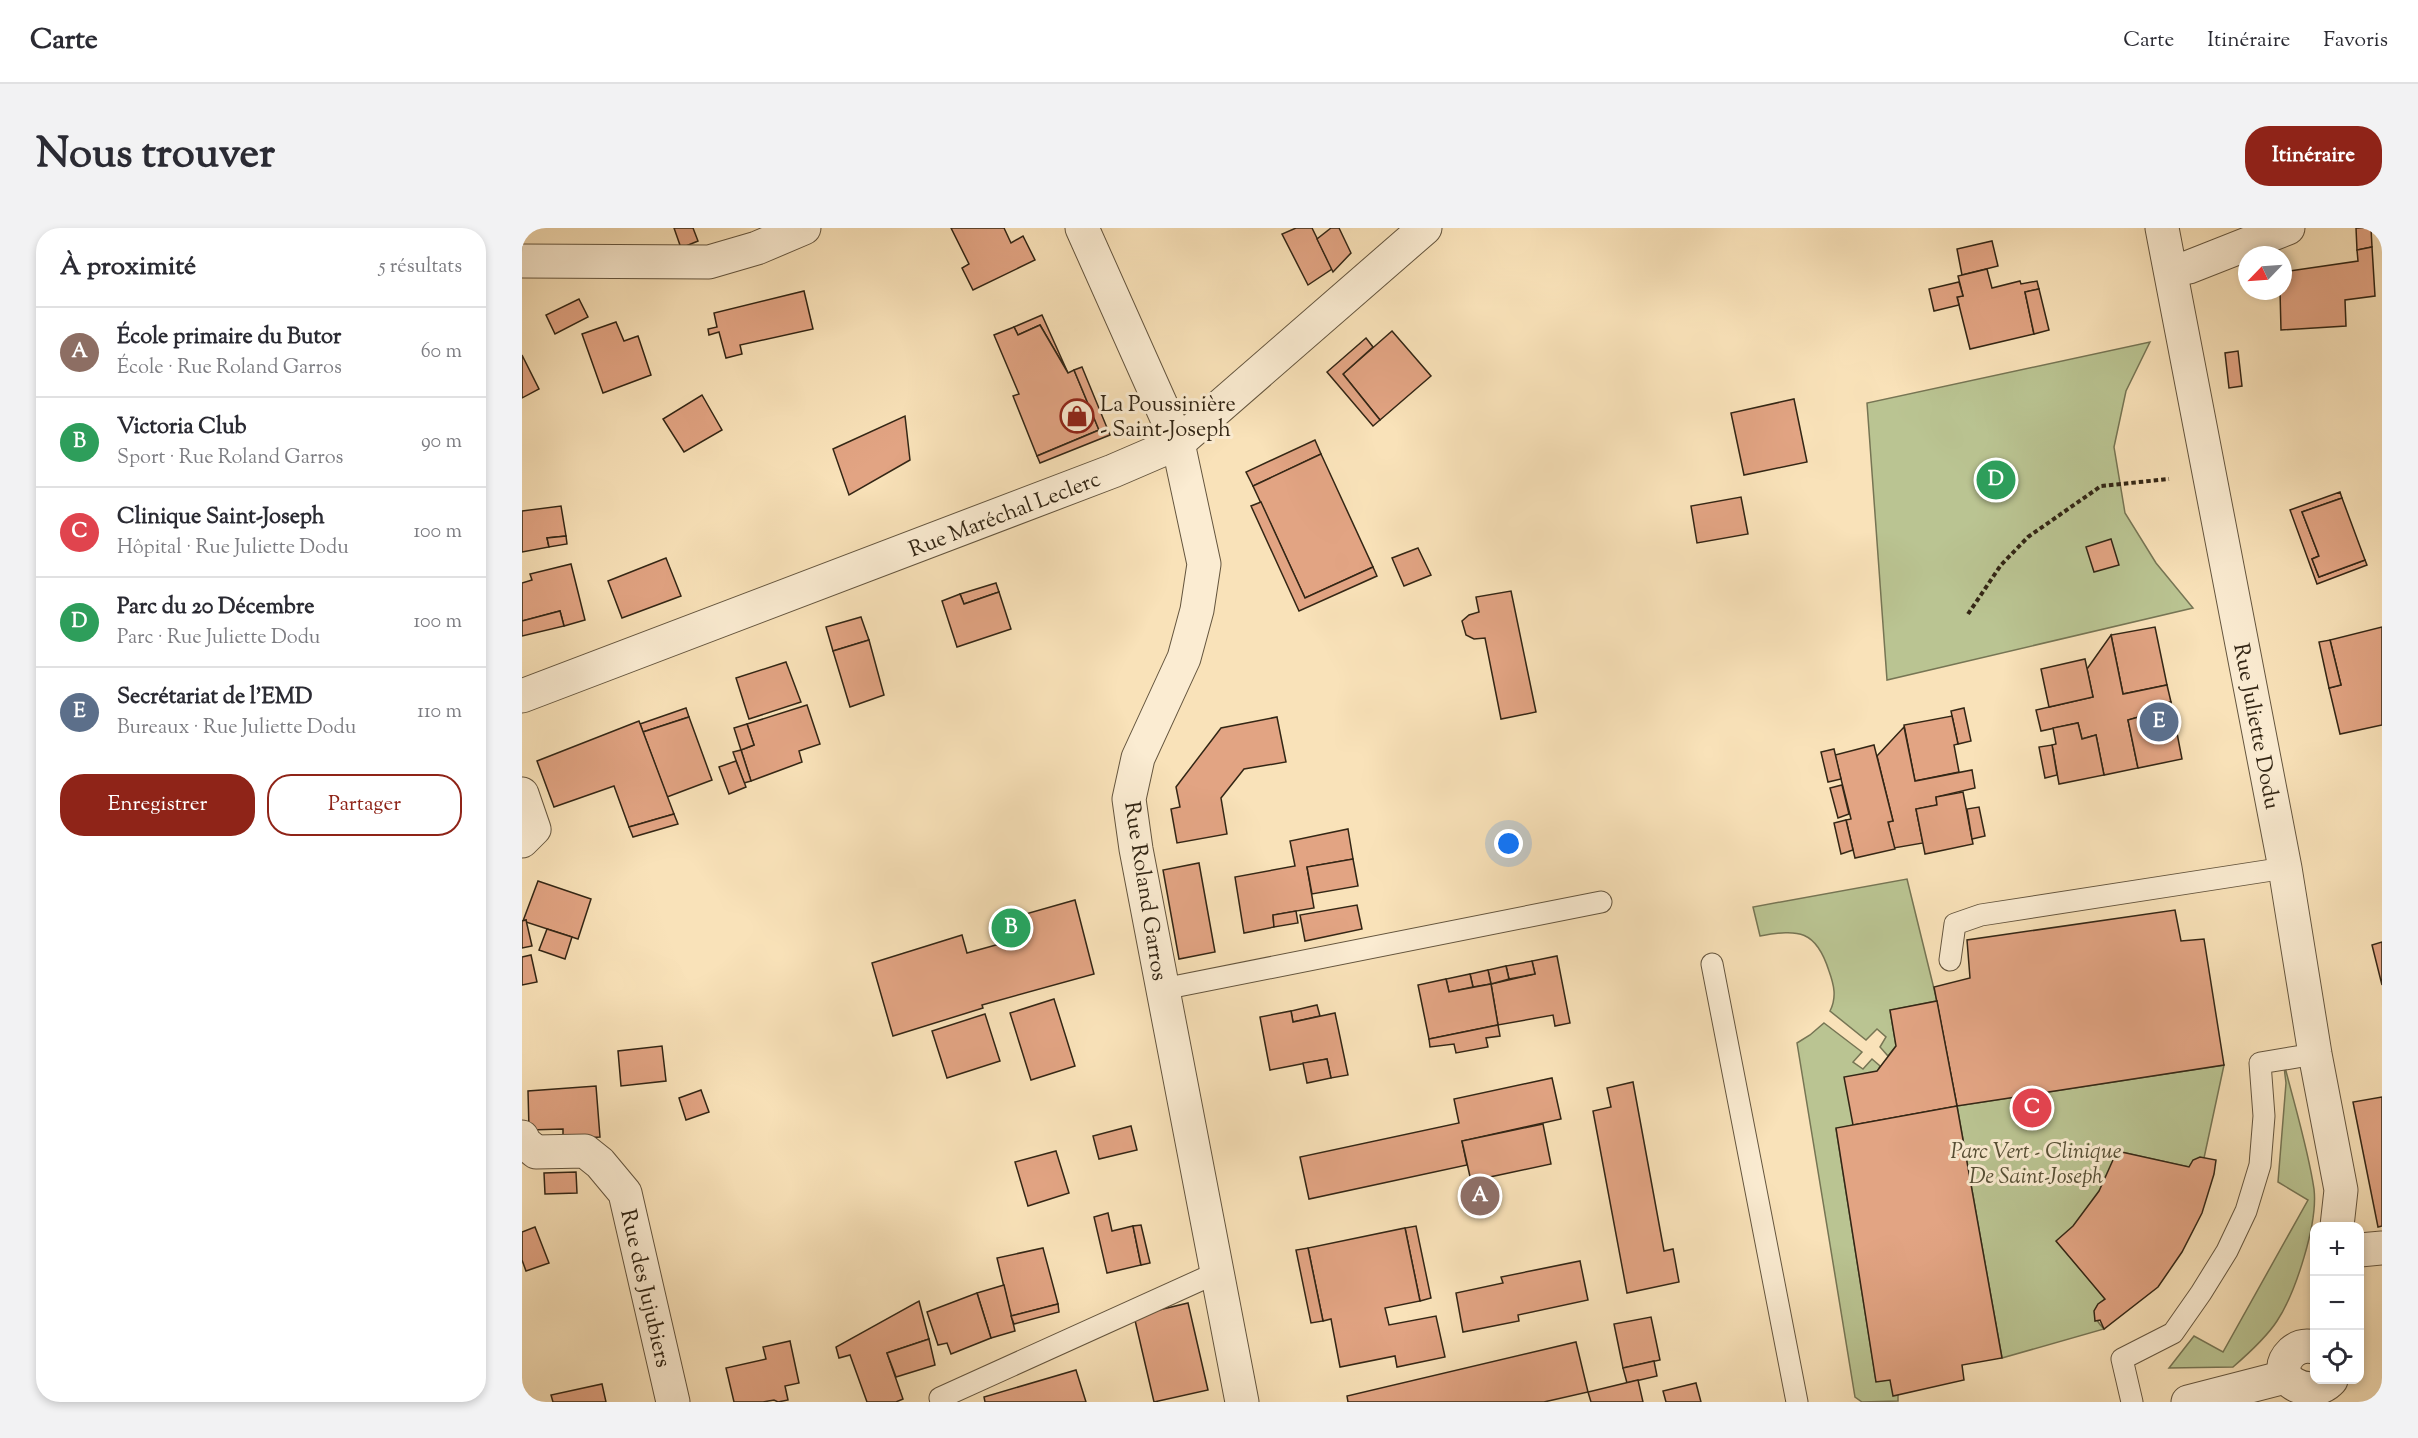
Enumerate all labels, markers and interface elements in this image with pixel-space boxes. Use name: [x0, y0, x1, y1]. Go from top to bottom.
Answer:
text: Carte: [30, 21, 98, 61]
text: Carte: [2123, 26, 2174, 56]
text: Itinéraire: [2207, 26, 2290, 56]
text: Favoris: [2323, 26, 2388, 56]
text: Nous trouver: [36, 126, 275, 186]
button: Itinéraire: [2245, 126, 2382, 186]
north arrow: [2238, 246, 2292, 300]
text: À proximité: [60, 249, 196, 286]
text: 5 résultats: [379, 253, 462, 282]
text: École primaire du Butor: [117, 322, 341, 354]
text: A: [71, 338, 88, 367]
text: 60 m: [421, 338, 462, 367]
text: École · Rue Roland Garros: [117, 354, 342, 383]
place label: La Poussinière - Saint-Joseph: [1100, 390, 1236, 447]
shop icon: La Poussinière - Saint-Joseph: [1059, 398, 1095, 434]
text: Victoria Club: [117, 412, 246, 444]
text: B: [73, 428, 86, 457]
text: 90 m: [421, 428, 462, 457]
text: Sport · Rue Roland Garros: [117, 444, 343, 473]
pin: D: [1976, 458, 2016, 502]
street label: Rue Maréchal Leclerc: [905, 465, 1105, 567]
text: Clinique Saint-Joseph: [117, 502, 325, 534]
text: C: [71, 518, 88, 547]
text: 100 m: [413, 518, 462, 547]
text: Hôpital · Rue Juliette Dodu: [117, 534, 349, 563]
text: Parc du 20 Décembre: [117, 592, 314, 624]
text: D: [72, 608, 87, 637]
text: 100 m: [413, 608, 462, 637]
text: Parc · Rue Juliette Dodu: [117, 624, 320, 653]
street label: Rue Juliette Dodu: [2223, 641, 2287, 813]
text: Secrétariat de l'EMD: [117, 682, 313, 714]
text: E: [73, 698, 86, 727]
text: 110 m: [417, 698, 462, 727]
pin: E: [2140, 700, 2178, 744]
text: Bureaux · Rue Juliette Dodu: [117, 714, 356, 743]
button: Enregistrer: [60, 774, 255, 836]
button: Partager: [267, 774, 462, 836]
street label: Rue Roland Garros: [1114, 800, 1174, 983]
your location: [1494, 829, 1523, 858]
pin: B: [992, 906, 1030, 950]
pin: C: [2012, 1086, 2052, 1130]
park label: Parc Vert - Clinique De Saint-Joseph: [1951, 1137, 2122, 1194]
pin: A: [1460, 1174, 1500, 1218]
street label: Rue des Jujubiers: [610, 1206, 678, 1371]
map controls: [2310, 1222, 2364, 1384]
button: +: [2310, 1222, 2364, 1276]
button: −: [2310, 1276, 2364, 1330]
button: locate: [2310, 1330, 2364, 1384]

